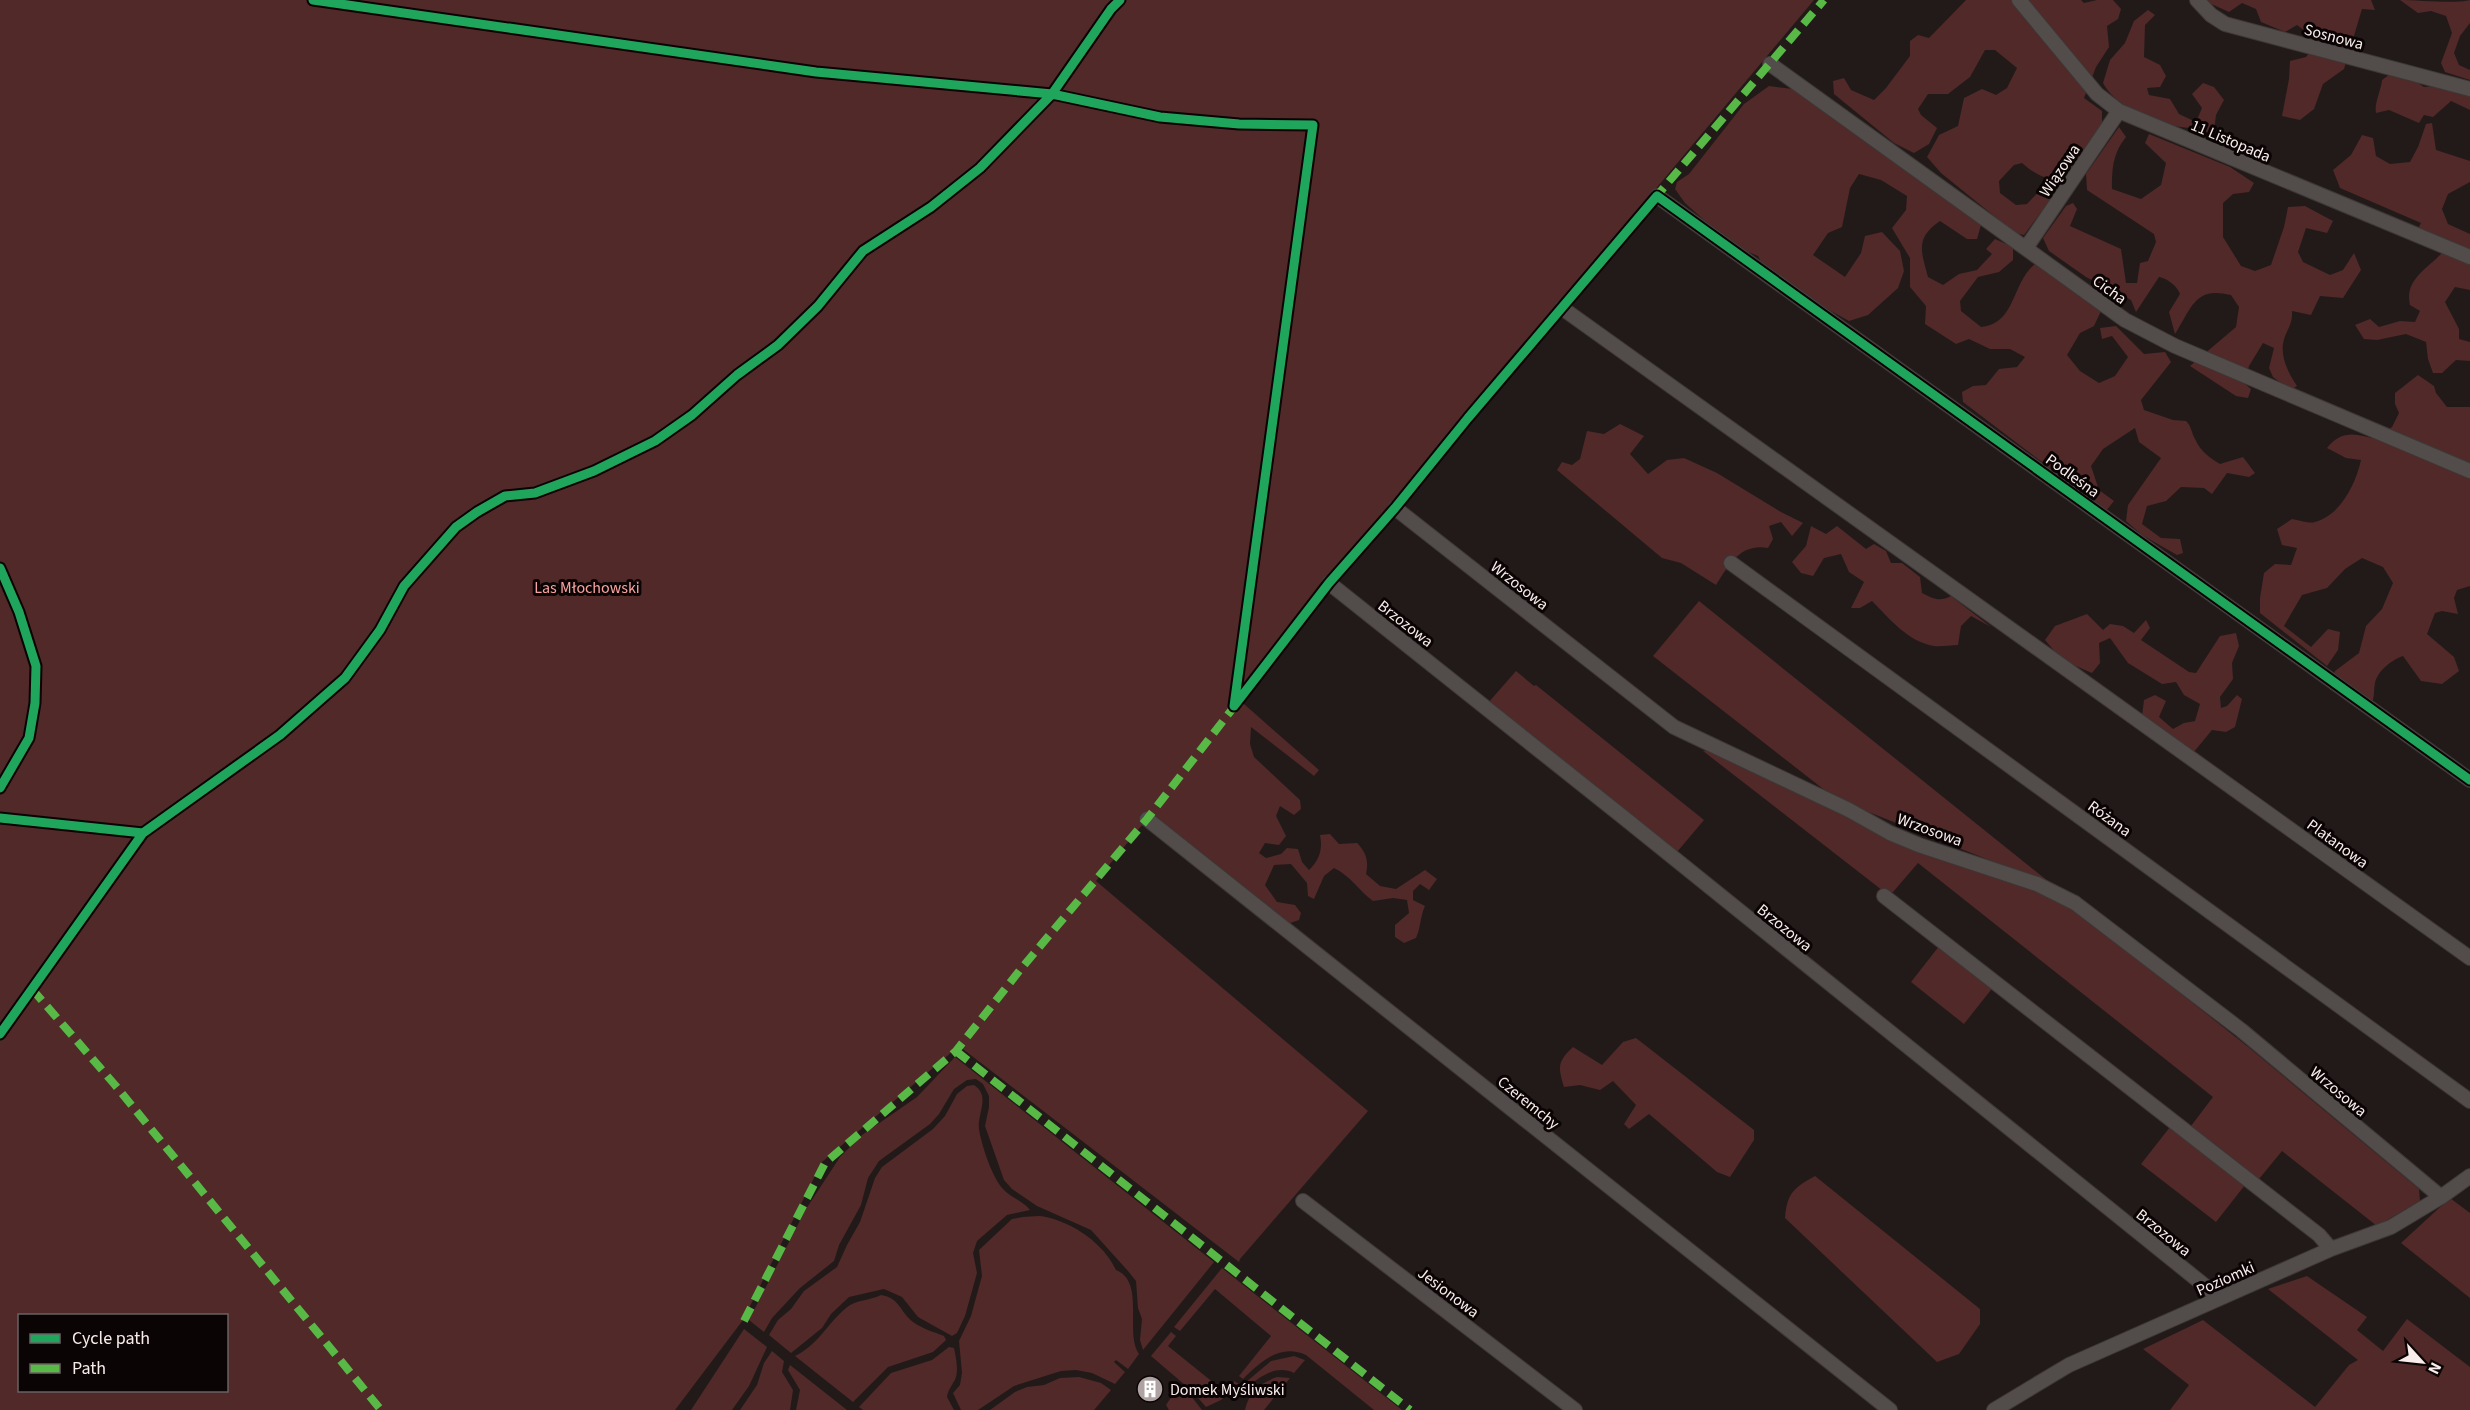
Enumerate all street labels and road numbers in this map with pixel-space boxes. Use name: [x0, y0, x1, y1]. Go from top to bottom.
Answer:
street label: Sosnowa: [2302, 18, 2366, 55]
street label: 11 Listopada: [2187, 114, 2274, 168]
street label: Wiązowa: [2034, 140, 2086, 201]
street label: Cicha: [2088, 270, 2131, 310]
street label: Podleśna: [2041, 449, 2104, 503]
street label: Wrzosowa: [1486, 556, 1553, 615]
street label: Brzozowa: [1373, 595, 1438, 652]
street label: Różana: [2083, 796, 2136, 842]
street label: Wrzosowa: [1894, 808, 1965, 852]
street label: Platanowa: [2302, 814, 2373, 874]
street label: Brzozowa: [1752, 899, 1816, 957]
street label: Wrzosowa: [2305, 1061, 2372, 1122]
street label: Czeremchy: [1493, 1071, 1564, 1135]
street label: Brzozowa: [2131, 1204, 2195, 1262]
street label: Poziomki: [2193, 1256, 2258, 1302]
street label: Jesionowa: [1413, 1262, 1484, 1323]

